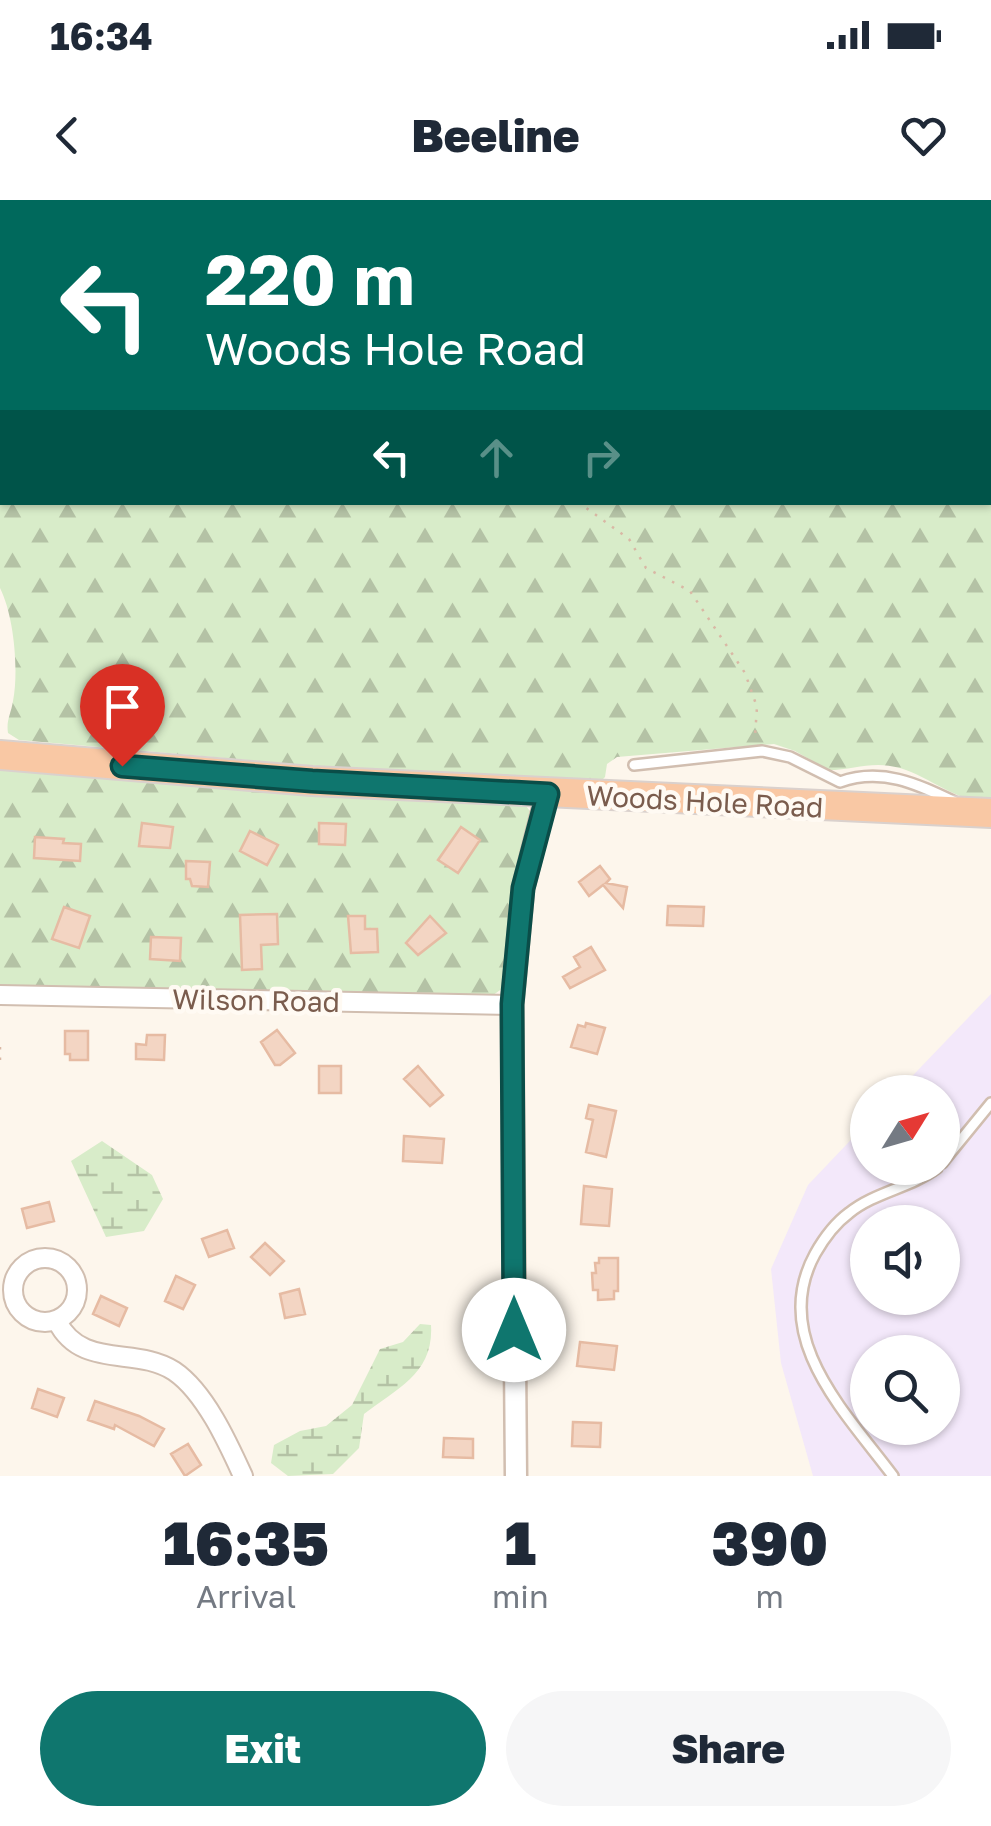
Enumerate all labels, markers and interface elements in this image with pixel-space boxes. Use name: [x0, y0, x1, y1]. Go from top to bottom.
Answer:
text: 16:34: [50, 13, 153, 58]
icon: back: [40, 108, 95, 163]
text: Beeline: [411, 108, 580, 162]
icon: heart: [896, 108, 951, 163]
text: 220 m: [205, 236, 415, 320]
icon: left: [40, 240, 170, 370]
text: Woods Hole Road: [205, 321, 586, 375]
icon: left: [364, 430, 419, 485]
icon: ahead: [469, 430, 524, 485]
icon: right: [574, 430, 629, 485]
pin: [80, 664, 165, 767]
icon: arrive: [95, 679, 150, 734]
street label: Woods Hole Road: [586, 778, 824, 824]
street label: Wilson Road: [172, 982, 340, 1018]
north arrow: [850, 1075, 960, 1185]
map controls: [850, 1075, 960, 1445]
button: sound: [850, 1205, 960, 1315]
position arrow: [462, 1278, 566, 1382]
button: search: [850, 1335, 960, 1445]
text: 16:35: [163, 1506, 329, 1578]
text: 1: [504, 1506, 536, 1578]
text: 390: [712, 1506, 828, 1578]
text: Arrival: [196, 1577, 296, 1615]
text: min: [492, 1577, 549, 1615]
text: m: [756, 1577, 784, 1615]
button: Exit: [40, 1691, 486, 1806]
button: Share: [506, 1691, 951, 1806]

